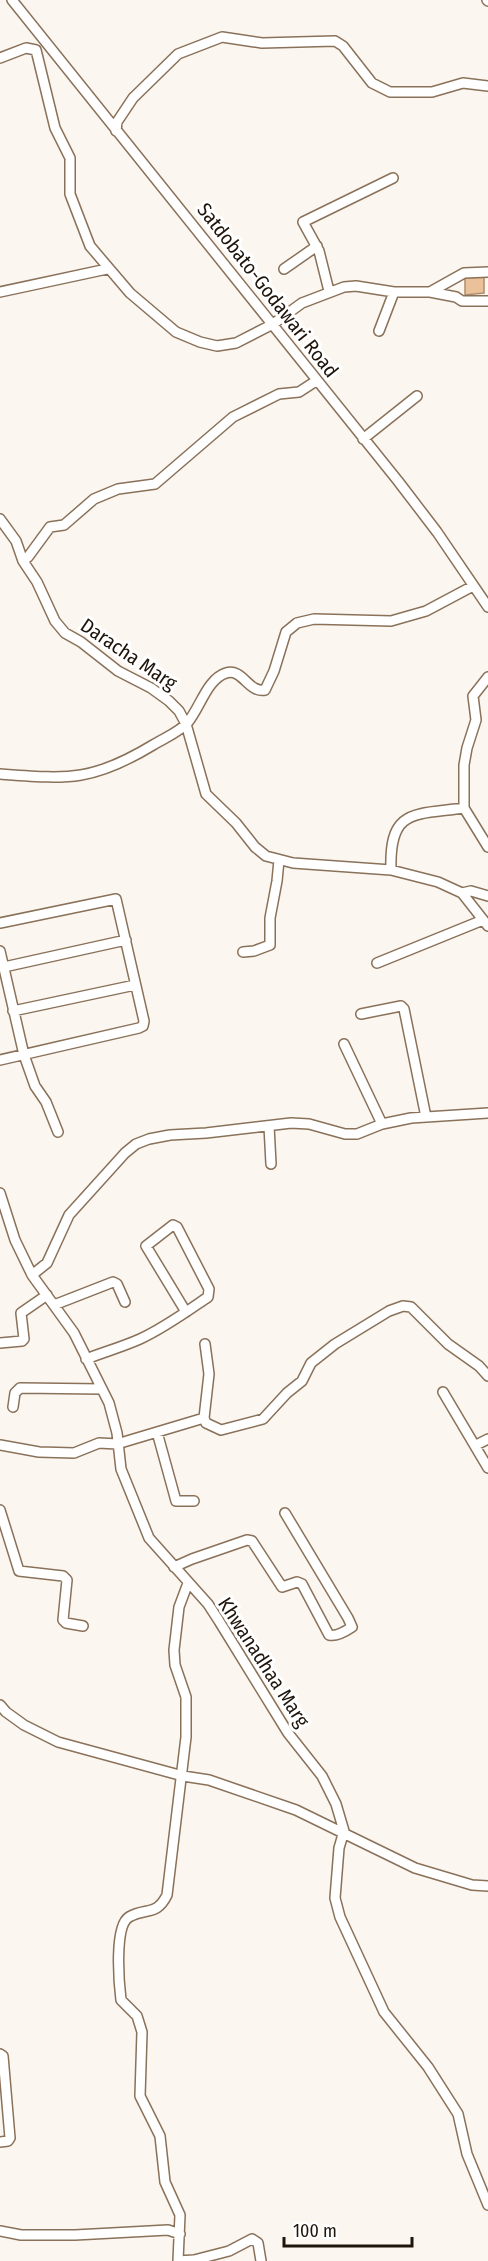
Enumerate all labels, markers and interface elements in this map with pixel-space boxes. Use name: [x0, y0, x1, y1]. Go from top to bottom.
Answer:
street label: Satdobato-Godawari Road: [192, 198, 344, 382]
street label: Daracha Marg: [76, 613, 182, 695]
street label: Khwanadhaa Marg: [213, 1593, 315, 1732]
scale bar: [284, 2210, 412, 2248]
text: 100 m: [293, 2220, 337, 2242]

